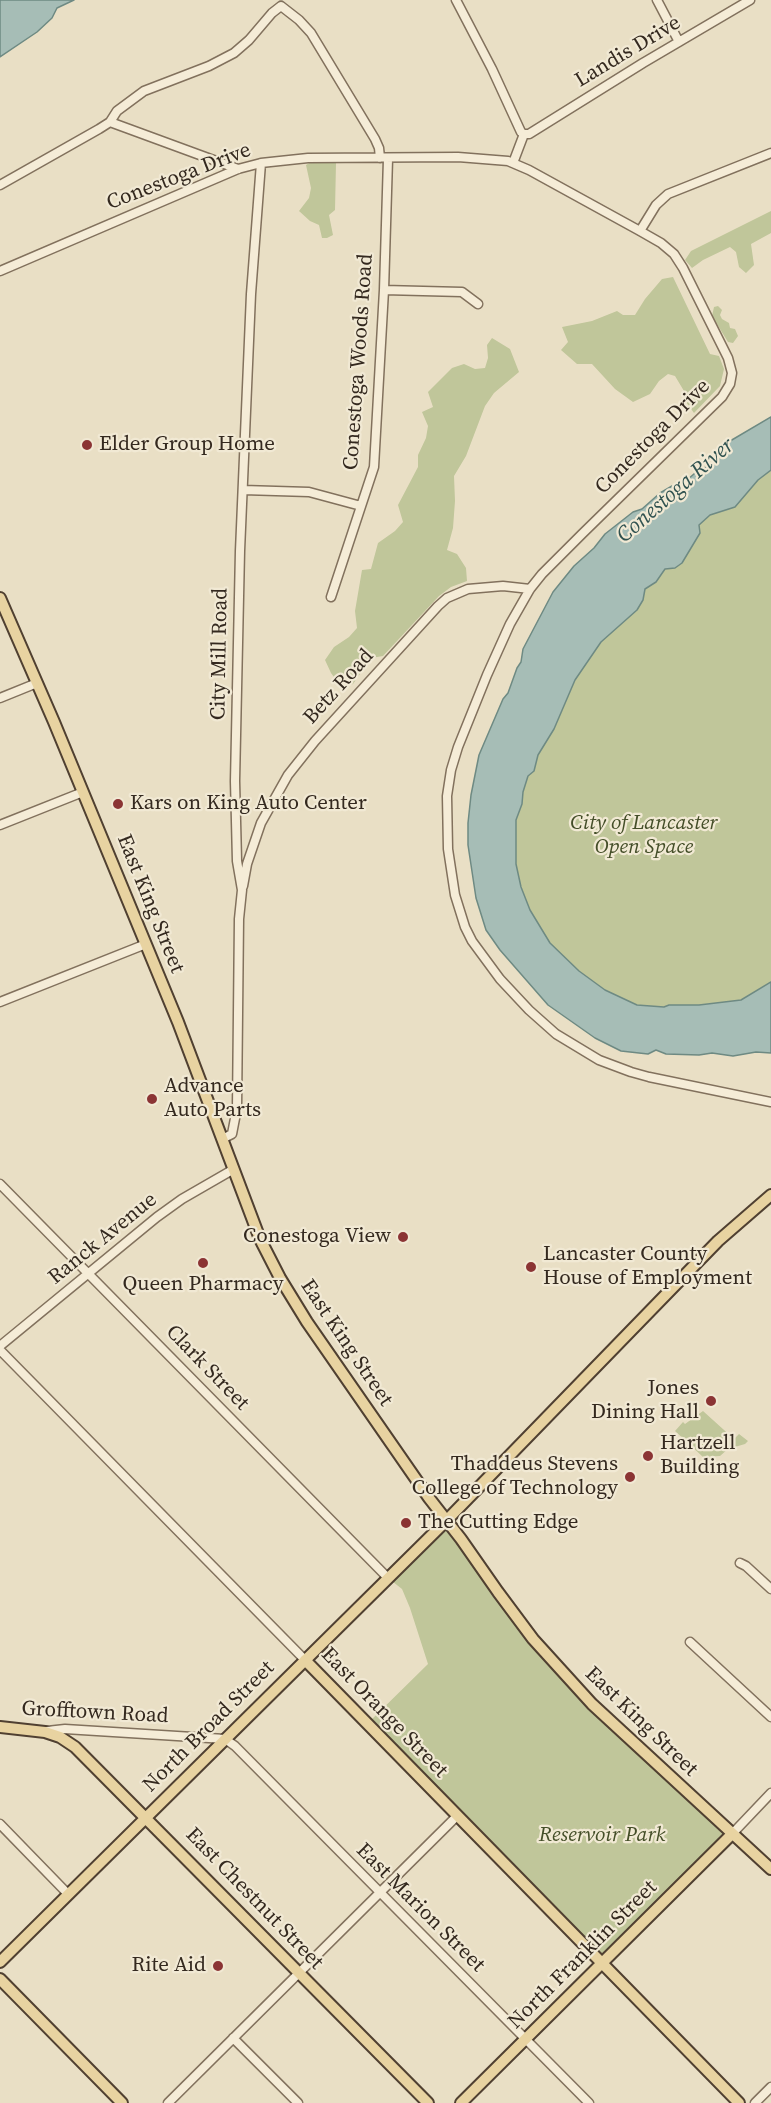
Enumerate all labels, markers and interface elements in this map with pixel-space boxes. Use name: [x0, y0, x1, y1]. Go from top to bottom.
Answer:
street label: Landis Drive: [571, 11, 685, 93]
street label: Conestoga Drive: [103, 138, 255, 216]
street label: Conestoga Woods Road: [339, 253, 379, 471]
street label: Conestoga Drive: [590, 374, 716, 500]
place label: Elder Group Home: [99, 432, 275, 458]
water label: Conestoga River: [612, 433, 740, 549]
marker: Elder Group Home: [80, 438, 94, 452]
street label: City Mill Road: [206, 588, 234, 720]
street label: Betz Road: [299, 644, 379, 730]
place label: Kars on King Auto Center: [130, 791, 367, 817]
marker: Kars on King Auto Center: [111, 797, 125, 811]
park label: City of Lancaster Open Space: [570, 811, 718, 861]
street label: East King Street: [111, 831, 189, 977]
place label: Advance Auto Parts: [164, 1074, 261, 1124]
marker: Advance Auto Parts: [145, 1092, 159, 1106]
street label: Ranck Avenue: [44, 1188, 162, 1290]
place label: Conestoga View: [243, 1224, 391, 1250]
marker: Conestoga View: [396, 1230, 410, 1244]
place label: Lancaster County House of Employment: [543, 1242, 752, 1292]
marker: Queen Pharmacy: [196, 1256, 210, 1270]
marker: Lancaster County House of Employment: [524, 1260, 538, 1274]
place label: Queen Pharmacy: [123, 1272, 283, 1298]
street label: East King Street: [294, 1275, 398, 1411]
street label: Clark Street: [160, 1320, 254, 1416]
place label: Jones Dining Hall: [591, 1376, 699, 1426]
marker: Jones Dining Hall: [704, 1394, 718, 1408]
place label: Hartzell Building: [660, 1431, 739, 1481]
marker: Hartzell Building: [641, 1449, 655, 1463]
place label: Thaddeus Stevens College of Technology: [412, 1452, 618, 1502]
marker: Thaddeus Stevens College of Technology: [623, 1470, 637, 1484]
place label: The Cutting Edge: [418, 1510, 579, 1536]
marker: The Cutting Edge: [399, 1516, 413, 1530]
street label: East Orange Street: [315, 1643, 453, 1783]
street label: North Broad Street: [138, 1656, 280, 1798]
street label: East King Street: [579, 1662, 703, 1782]
street label: Grofftown Road: [21, 1697, 169, 1729]
street label: East Chestnut Street: [180, 1823, 328, 1975]
park label: Reservoir Park: [539, 1823, 665, 1849]
street label: East Marion Street: [350, 1838, 490, 1978]
street label: North Franklin Street: [503, 1875, 663, 2035]
place label: Rite Aid: [132, 1953, 206, 1979]
marker: Rite Aid: [211, 1959, 225, 1973]

